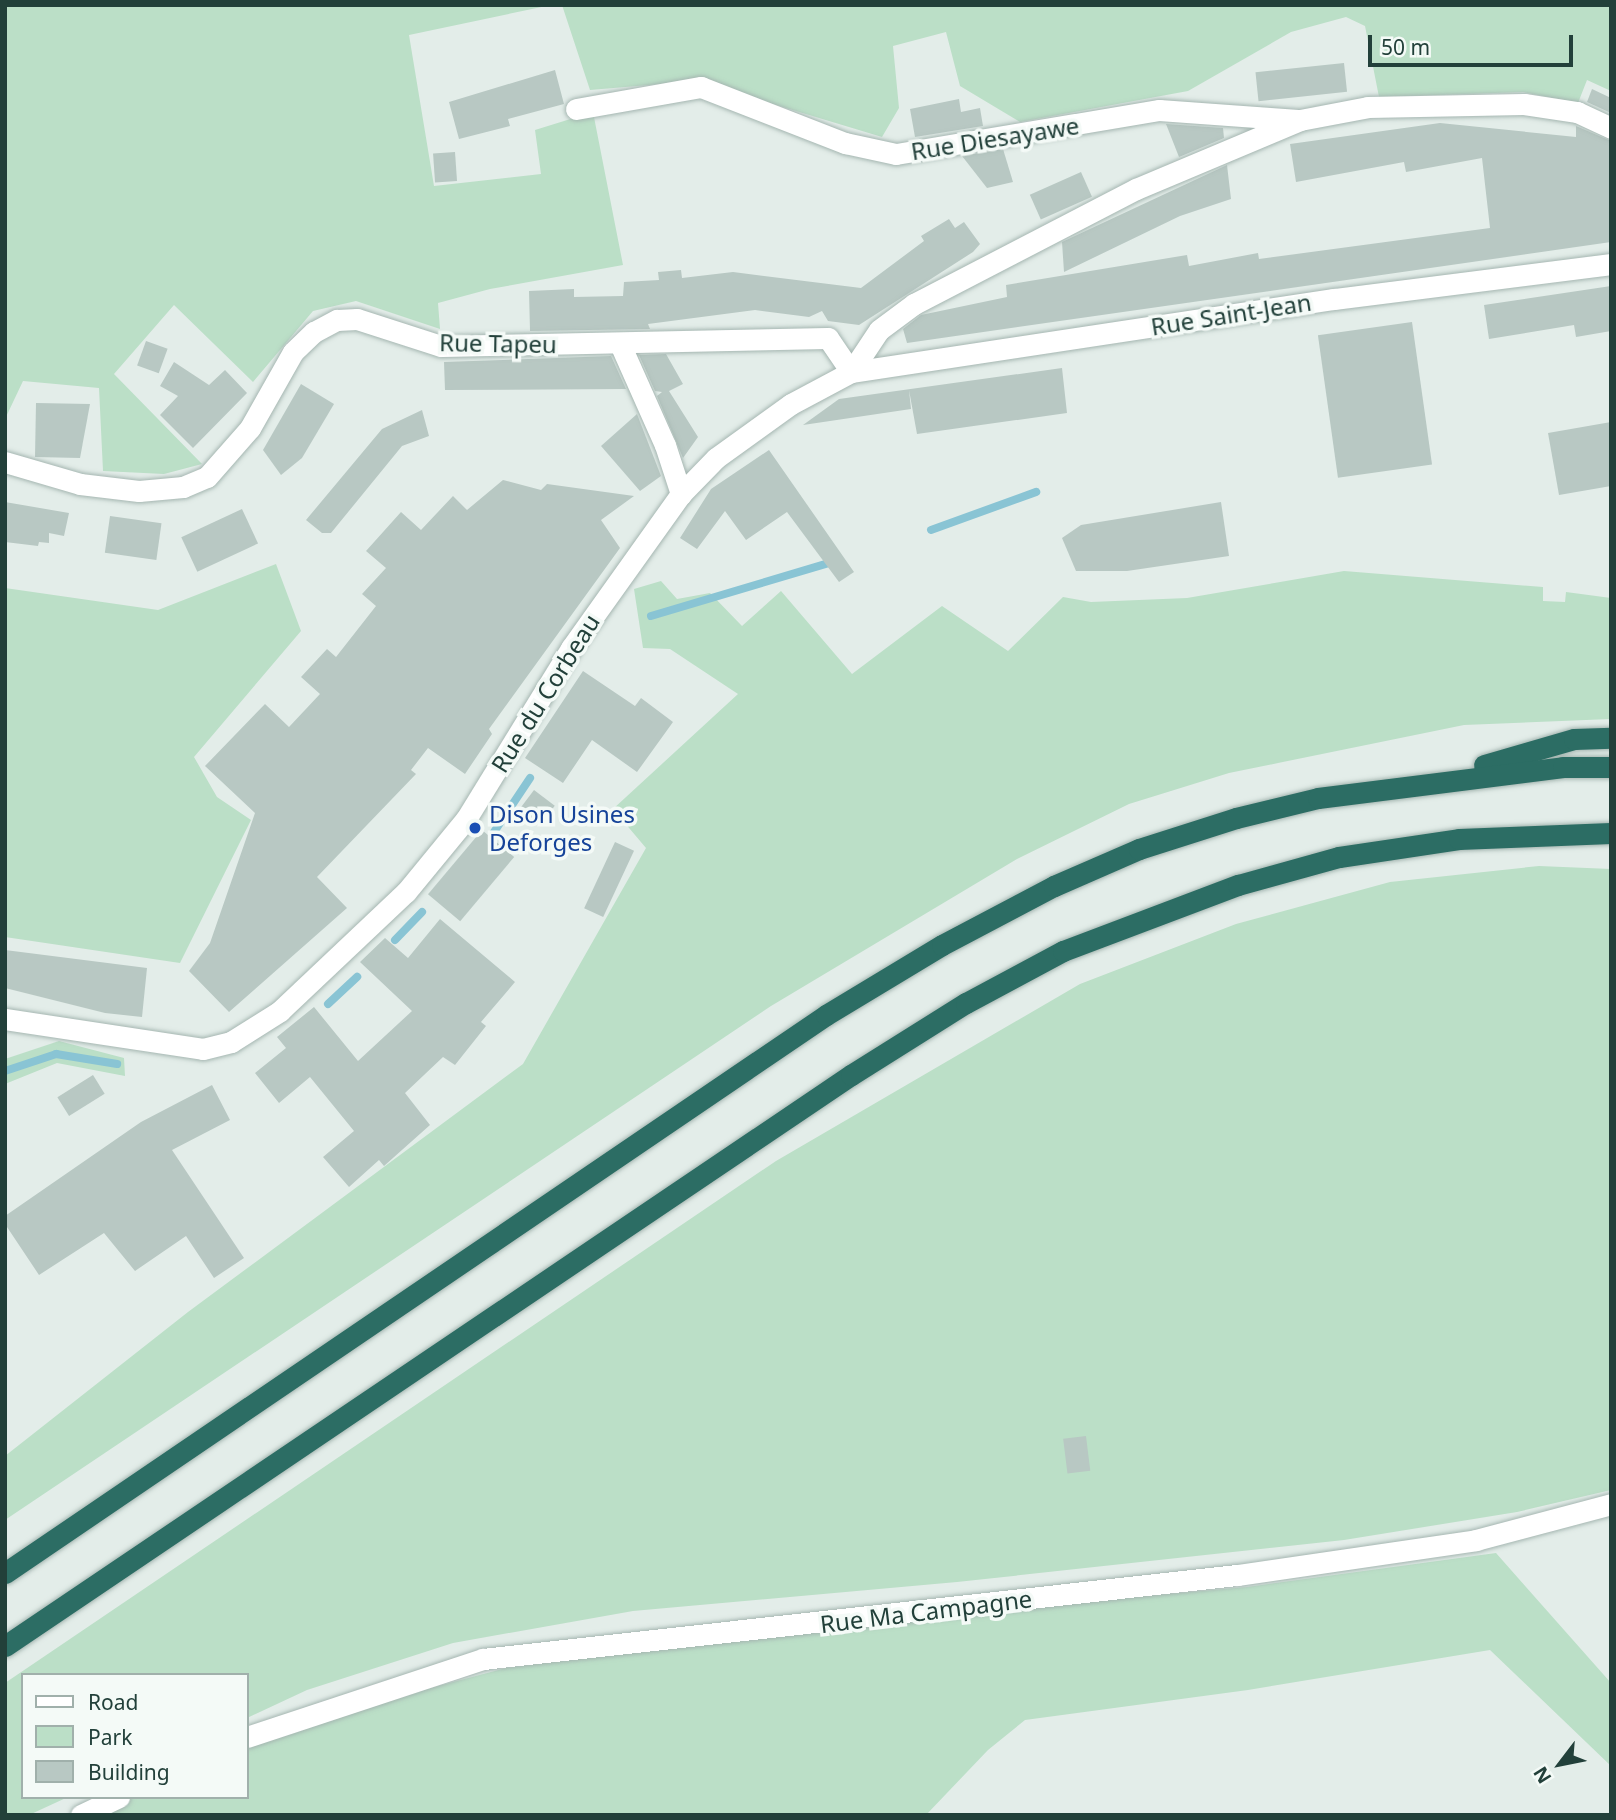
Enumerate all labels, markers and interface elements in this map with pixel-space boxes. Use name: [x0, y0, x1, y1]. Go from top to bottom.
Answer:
scale bar: [1371, 21, 1576, 65]
text: 50 m: [1381, 33, 1430, 61]
street label: Rue Diesayawe: [909, 110, 1081, 166]
street label: Rue Saint-Jean: [1149, 287, 1313, 341]
street label: Rue Tapeu: [439, 328, 557, 358]
street label: Rue du Corbeau: [485, 608, 605, 778]
place label: Dison Usines Deforges: [489, 800, 635, 856]
marker: Dison Usines Deforges: [467, 820, 483, 836]
street label: Rue Ma Campagne: [818, 1584, 1034, 1638]
legend: [21, 1673, 248, 1799]
text: Road: [88, 1688, 138, 1716]
text: Park: [88, 1723, 132, 1751]
north arrow: [1525, 1729, 1595, 1799]
text: Building: [88, 1758, 170, 1786]
text: N: [1527, 1762, 1557, 1789]

